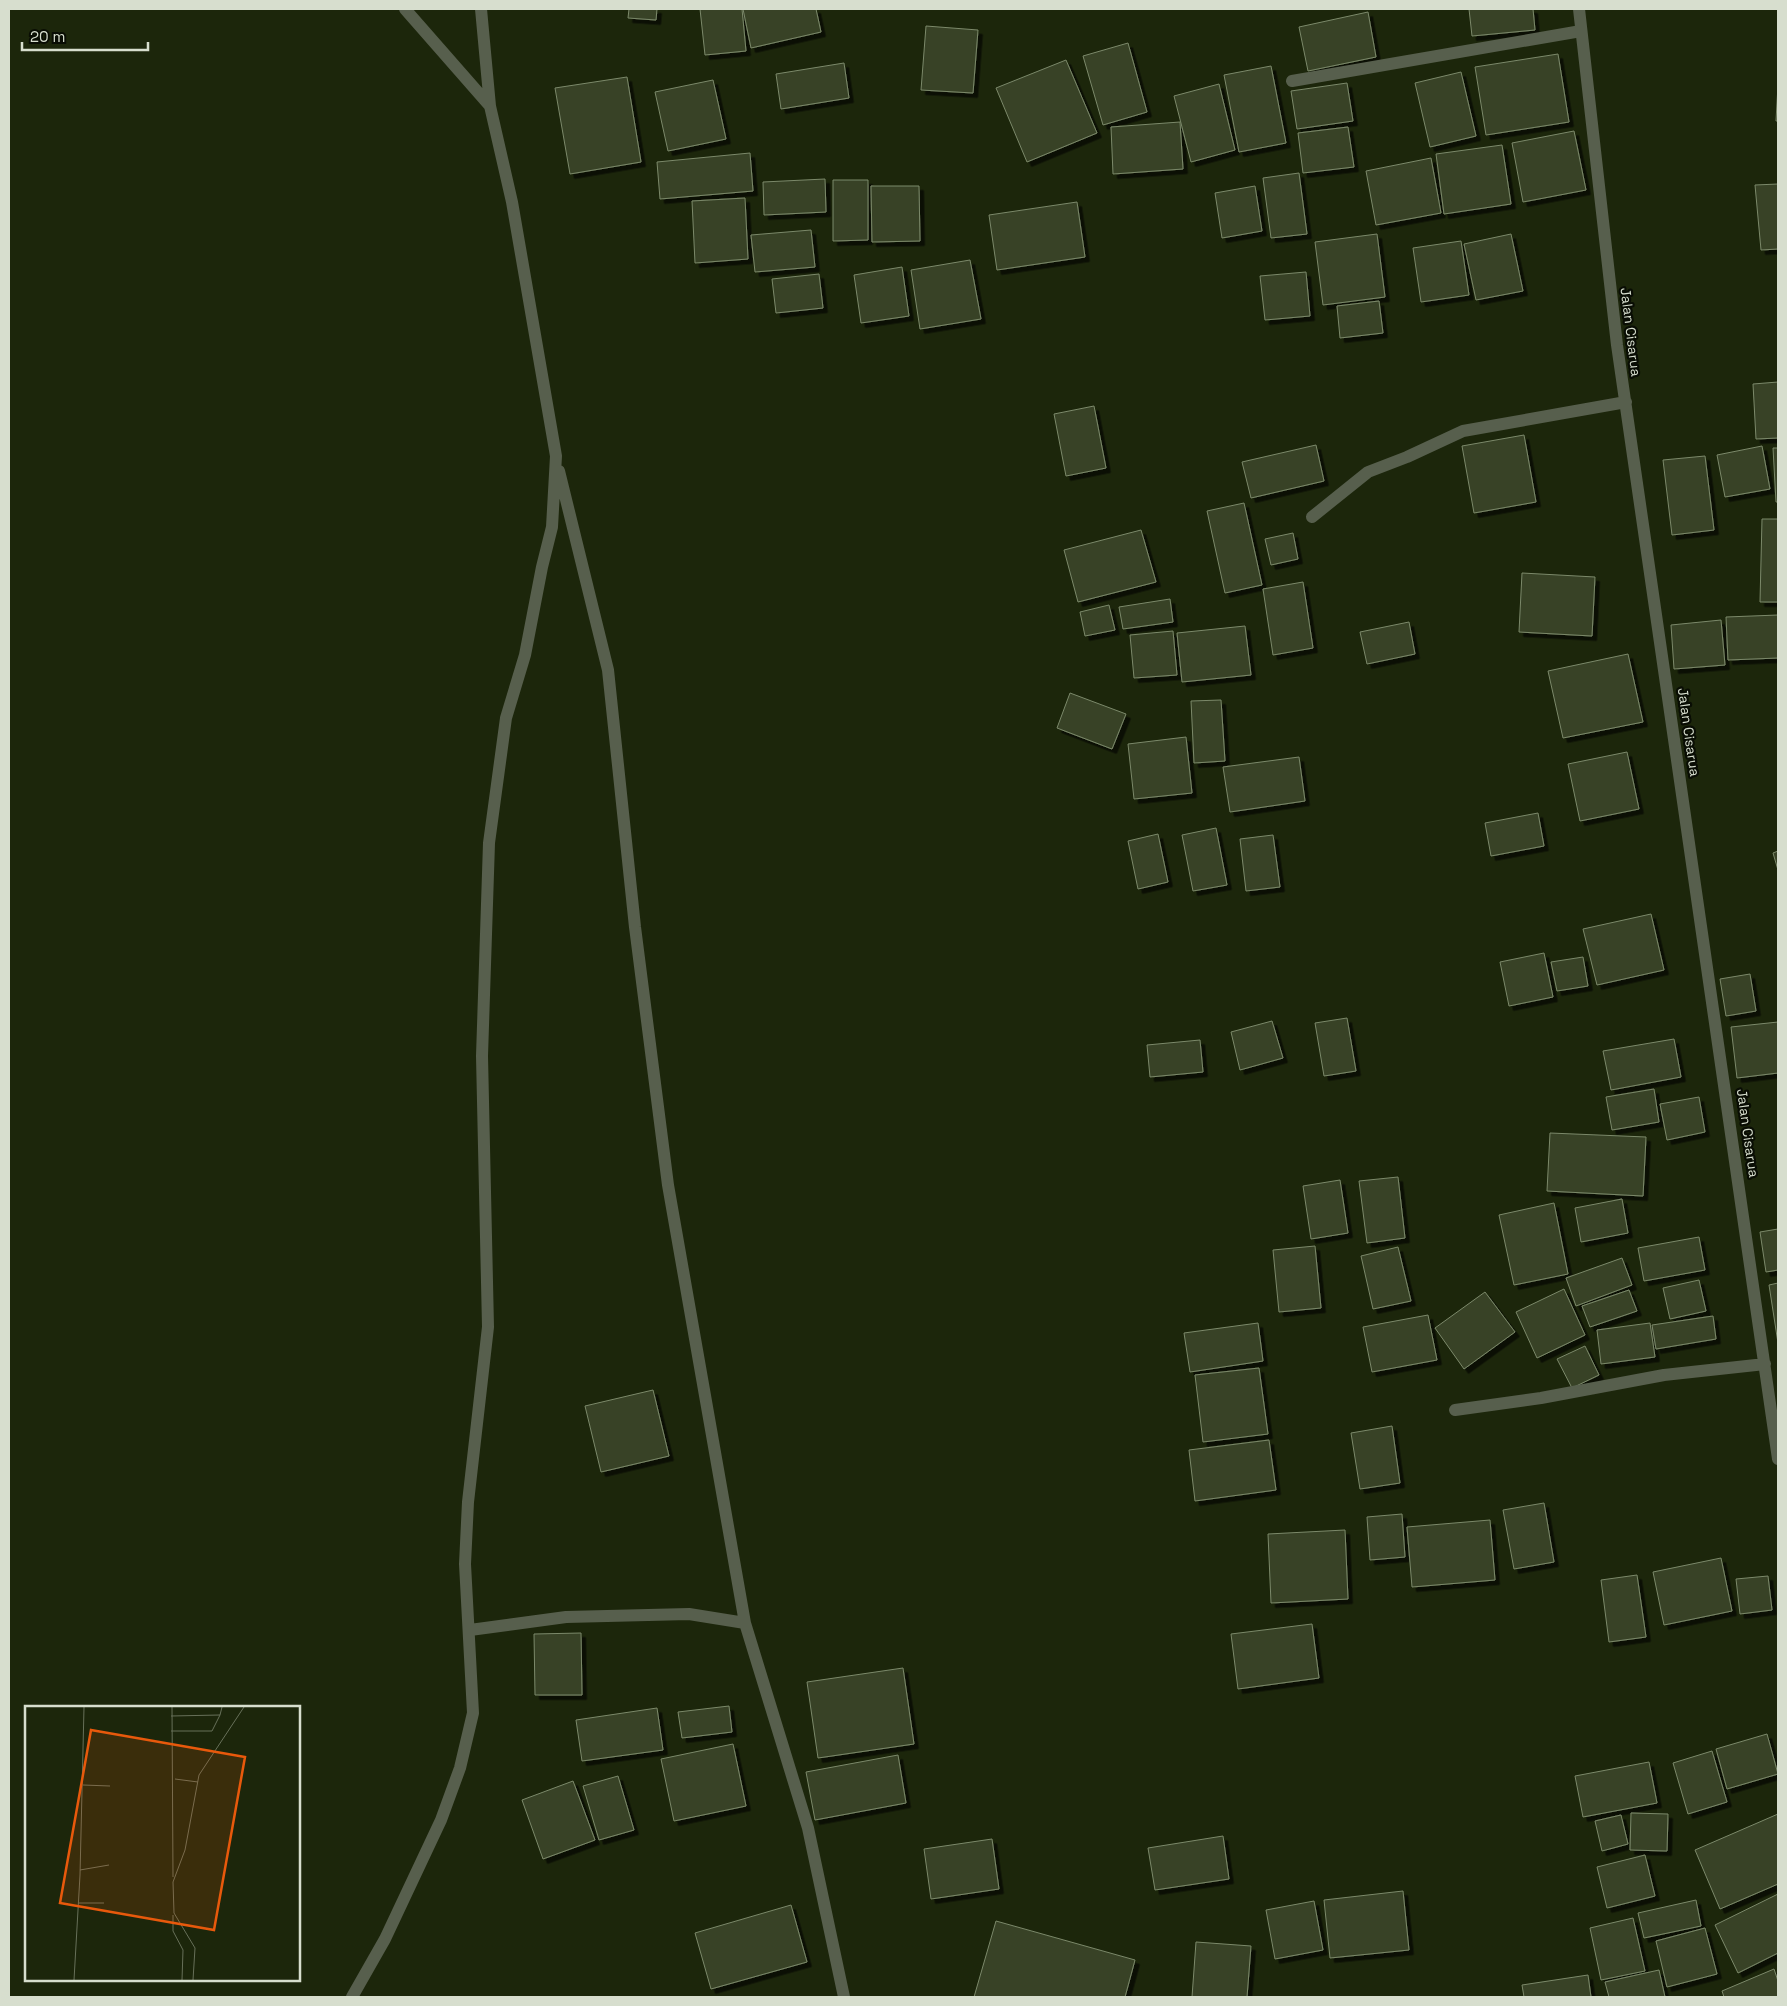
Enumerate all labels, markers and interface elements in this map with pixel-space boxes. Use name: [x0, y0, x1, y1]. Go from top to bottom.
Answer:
scale bar: [22, 20, 149, 52]
text: 20 m: [30, 27, 65, 46]
street label: Jalan Cisarua: [1617, 287, 1645, 377]
street label: Jalan Cisarua: [1674, 687, 1704, 777]
street label: Jalan Cisarua: [1733, 1088, 1763, 1178]
inset map: [25, 1706, 300, 1981]

